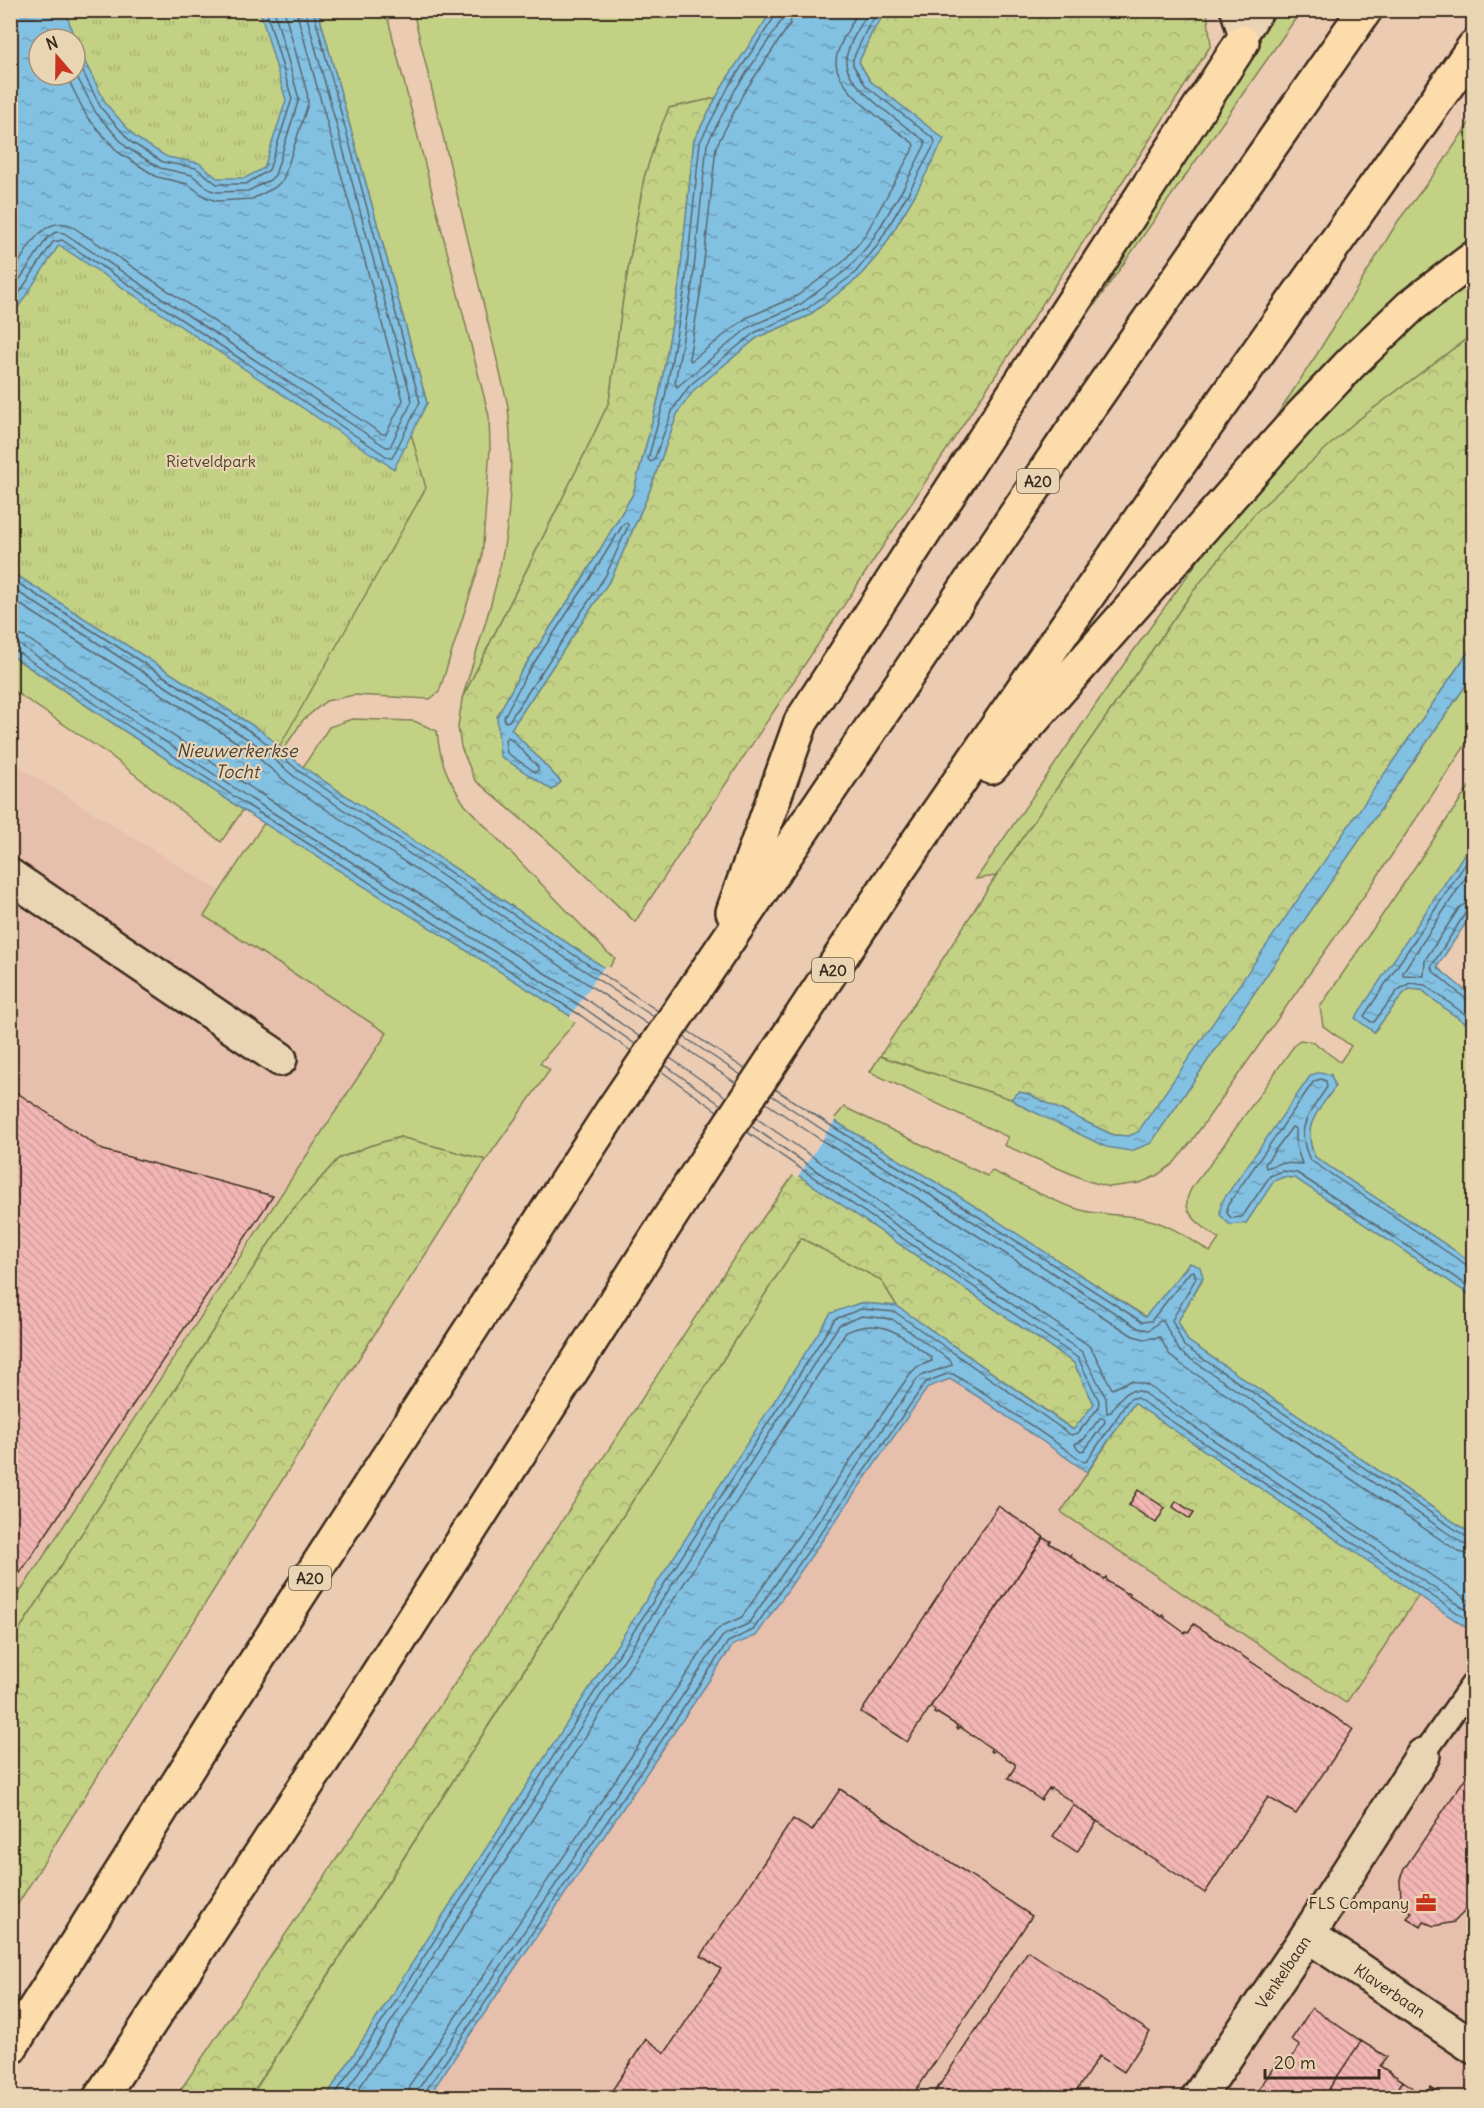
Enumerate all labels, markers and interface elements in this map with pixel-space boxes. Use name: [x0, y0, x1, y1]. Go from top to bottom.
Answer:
north arrow: [27, 27, 87, 87]
text: N: [43, 32, 60, 54]
park label: Rietveldpark: [166, 451, 256, 471]
road number: A20: [1017, 469, 1059, 493]
water label: Nieuwerkerkse Tocht: [177, 739, 299, 783]
road number: A20: [812, 958, 854, 982]
road number: A20: [289, 1566, 331, 1590]
office icon: FLS Company: [1414, 1891, 1438, 1915]
place label: FLS Company: [1309, 1893, 1409, 1913]
street label: Venkelbaan: [1251, 1932, 1315, 2012]
street label: Klaverbaan: [1351, 1959, 1430, 2022]
scale bar: [1265, 2042, 1379, 2080]
text: 20 m: [1274, 2051, 1316, 2074]

